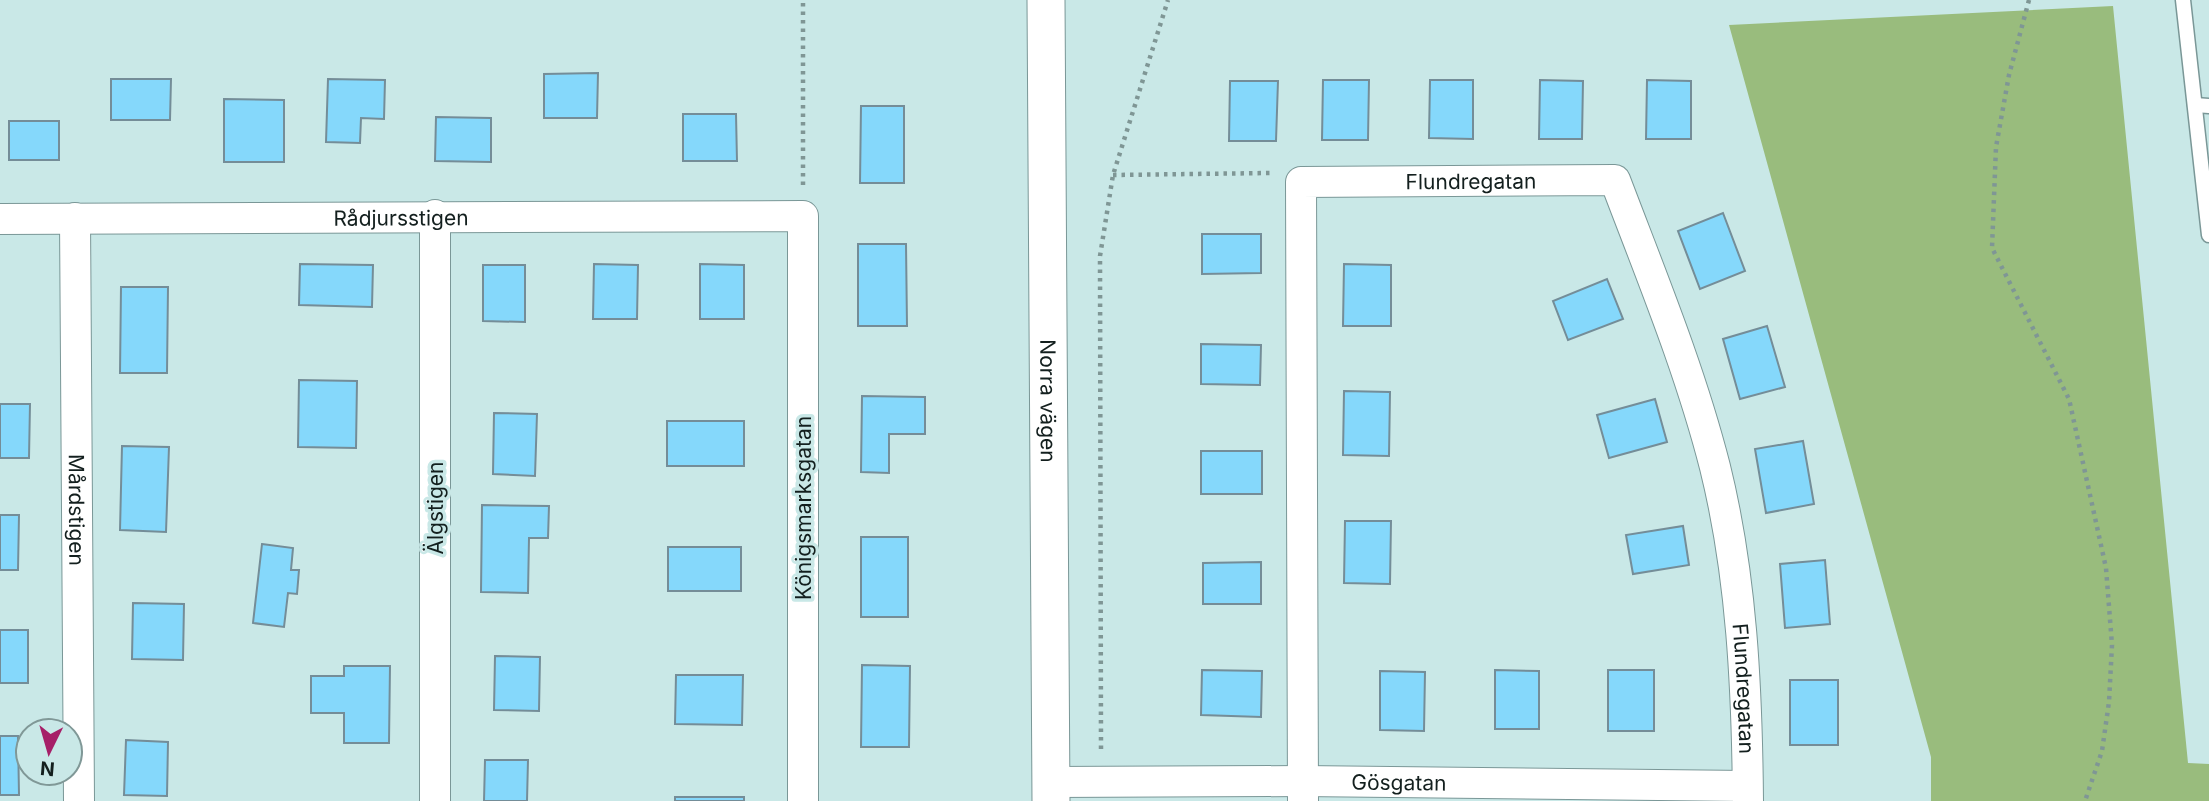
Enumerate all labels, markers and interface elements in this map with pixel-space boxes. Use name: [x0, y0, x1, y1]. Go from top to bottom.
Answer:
street label: Flundregatan: [1405, 168, 1537, 194]
street label: Rådjursstigen: [333, 205, 469, 230]
street label: Norra vägen: [1036, 339, 1061, 463]
street label: Königsmarksgatan: [791, 416, 816, 600]
street label: Mårdstigen: [64, 454, 90, 566]
street label: Älgstigen: [422, 461, 448, 555]
street label: Flundregatan: [1728, 622, 1760, 754]
north arrow: [14, 717, 84, 787]
text: N: [39, 756, 56, 781]
street label: Gösgatan: [1351, 769, 1447, 795]

